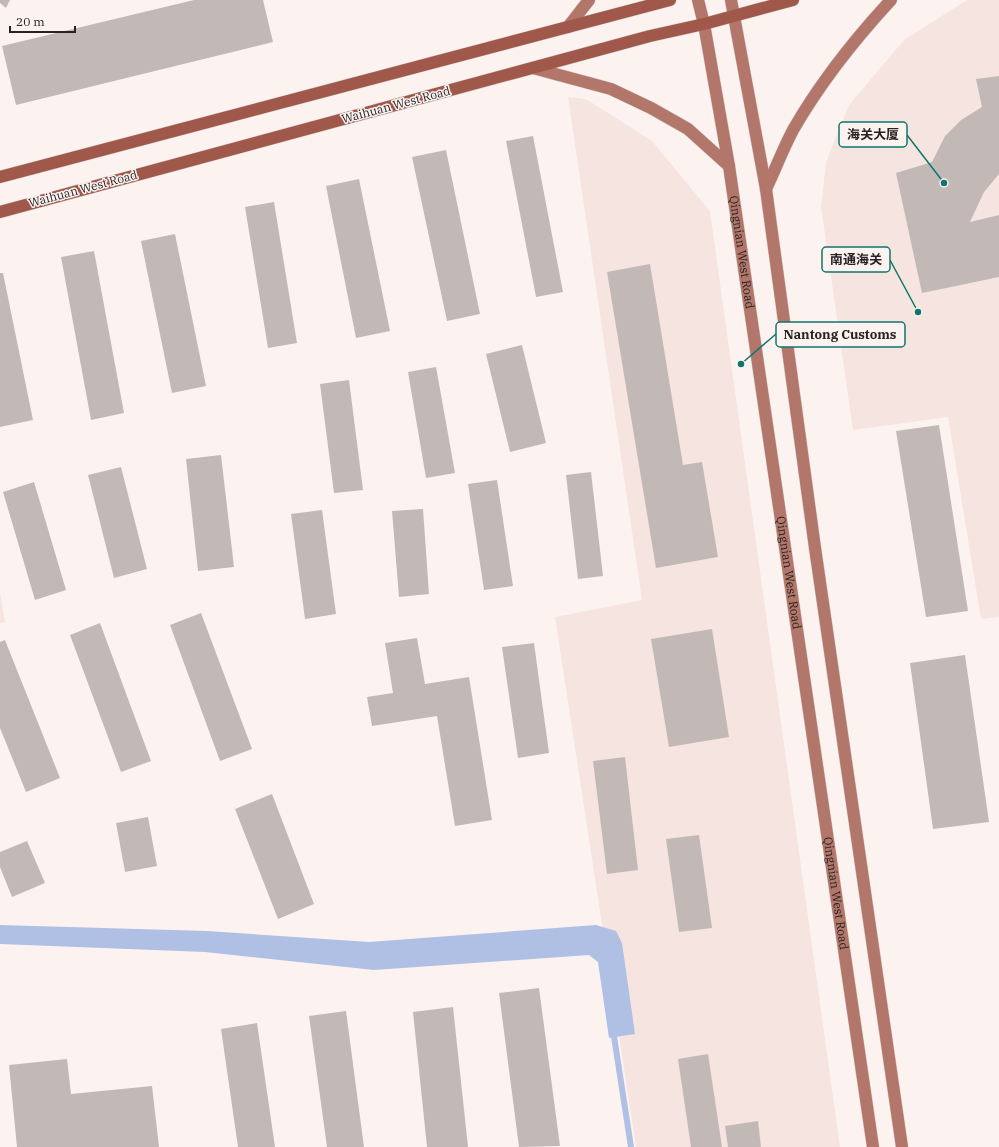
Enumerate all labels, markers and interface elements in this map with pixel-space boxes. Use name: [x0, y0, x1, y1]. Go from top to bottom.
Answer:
scale bar: [10, 8, 75, 34]
text: 20 m: [16, 14, 45, 29]
street label: Waihuan West Road: [340, 83, 452, 126]
callout: 海关大厦: [839, 122, 907, 147]
text: 海关大厦: [847, 126, 899, 143]
street label: Waihuan West Road: [27, 167, 139, 210]
street label: Qingnian West Road: [726, 195, 758, 310]
callout: 南通海关: [822, 247, 890, 272]
text: 南通海关: [830, 251, 882, 268]
callout: Nantong Customs: [776, 322, 905, 347]
text: Nantong Customs: [784, 326, 897, 343]
street label: Qingnian West Road: [773, 515, 805, 630]
street label: Qingnian West Road: [821, 836, 852, 951]

